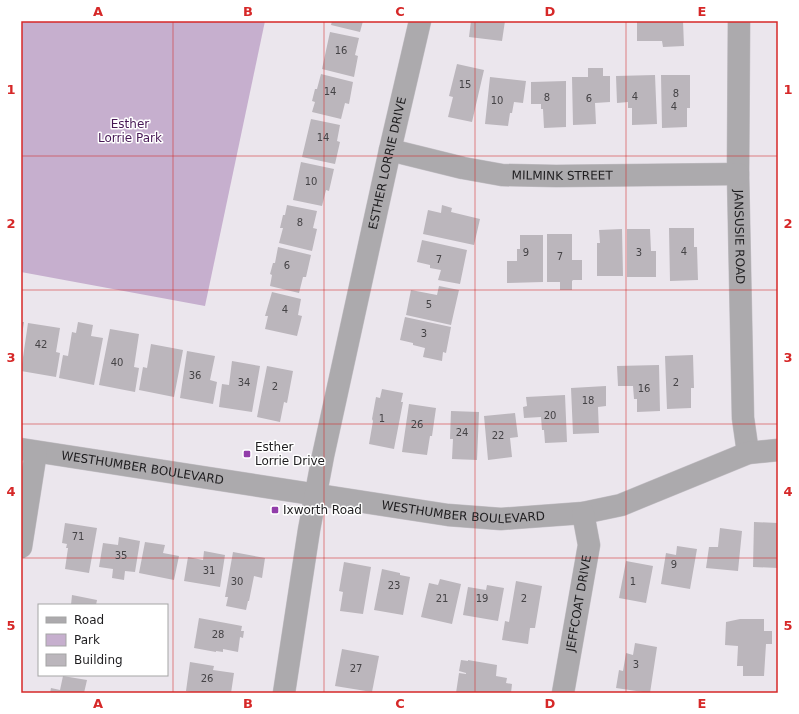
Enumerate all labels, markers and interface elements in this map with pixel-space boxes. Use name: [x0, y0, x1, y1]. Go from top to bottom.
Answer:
text: A: [93, 4, 103, 19]
text: B: [243, 4, 253, 19]
text: C: [395, 4, 405, 19]
text: D: [545, 4, 556, 19]
text: E: [698, 4, 706, 19]
house number: 16: [335, 45, 347, 56]
house number: 15: [459, 79, 471, 90]
text: 1: [6, 82, 16, 97]
text: 1: [783, 82, 793, 97]
house number: 14: [324, 86, 336, 97]
house number: 8: [673, 88, 679, 99]
house number: 4: [632, 91, 638, 102]
house number: 8: [544, 92, 550, 103]
house number: 6: [586, 93, 592, 104]
street label: ESTHER LORRIE DRIVE: [366, 95, 409, 231]
house number: 10: [491, 95, 503, 106]
house number: 4: [671, 101, 677, 112]
park label: Esther Lorrie Park: [98, 117, 162, 145]
house number: 14: [317, 132, 329, 143]
street label: MILMINK STREET: [512, 168, 613, 183]
house number: 10: [305, 176, 317, 187]
street label: JANSUSIE ROAD: [731, 189, 747, 284]
text: 2: [6, 216, 16, 231]
text: 2: [783, 216, 793, 231]
house number: 8: [297, 217, 303, 228]
house number: 4: [681, 246, 687, 257]
house number: 9: [523, 247, 529, 258]
house number: 3: [636, 247, 642, 258]
house number: 7: [557, 251, 563, 262]
house number: 7: [436, 254, 442, 265]
house number: 6: [284, 260, 290, 271]
house number: 5: [426, 299, 432, 310]
house number: 4: [282, 304, 288, 315]
house number: 3: [421, 328, 427, 339]
house number: 42: [35, 339, 47, 350]
text: 3: [6, 350, 16, 365]
text: 3: [783, 350, 793, 365]
house number: 40: [111, 357, 123, 368]
house number: 36: [189, 370, 201, 381]
house number: 34: [238, 377, 250, 388]
house number: 2: [673, 377, 679, 388]
house number: 2: [272, 381, 278, 392]
house number: 16: [638, 383, 650, 394]
house number: 18: [582, 395, 594, 406]
house number: 20: [544, 410, 556, 421]
house number: 1: [379, 413, 385, 424]
house number: 26: [411, 419, 423, 430]
house number: 24: [456, 427, 468, 438]
house number: 22: [492, 430, 504, 441]
place label: Esther Lorrie Drive: [255, 440, 325, 468]
street label: WESTHUMBER BOULEVARD: [60, 448, 225, 487]
marker: Esther Lorrie Drive: [242, 449, 252, 459]
text: 4: [6, 484, 16, 499]
text: 4: [783, 484, 793, 499]
street label: WESTHUMBER BOULEVARD: [380, 498, 545, 526]
place label: Ixworth Road: [283, 503, 362, 517]
marker: Ixworth Road: [270, 505, 280, 515]
house number: 71: [72, 531, 84, 542]
house number: 35: [115, 550, 127, 561]
street label: JEFFCOAT DRIVE: [563, 554, 594, 654]
house number: 9: [671, 559, 677, 570]
house number: 31: [203, 565, 215, 576]
house number: 30: [231, 576, 243, 587]
house number: 1: [630, 576, 636, 587]
house number: 23: [388, 580, 400, 591]
house number: 21: [436, 593, 448, 604]
house number: 19: [476, 593, 488, 604]
house number: 2: [521, 593, 527, 604]
legend: [38, 604, 168, 676]
text: Road: [74, 613, 104, 627]
text: 5: [6, 618, 16, 633]
text: 5: [783, 618, 793, 633]
house number: 28: [212, 629, 224, 640]
text: Park: [74, 633, 100, 647]
text: Building: [74, 653, 123, 667]
house number: 3: [633, 659, 639, 670]
house number: 27: [350, 663, 362, 674]
house number: 26: [201, 673, 213, 684]
text: A: [93, 696, 103, 711]
text: B: [243, 696, 253, 711]
text: C: [395, 696, 405, 711]
text: D: [545, 696, 556, 711]
text: E: [698, 696, 706, 711]

